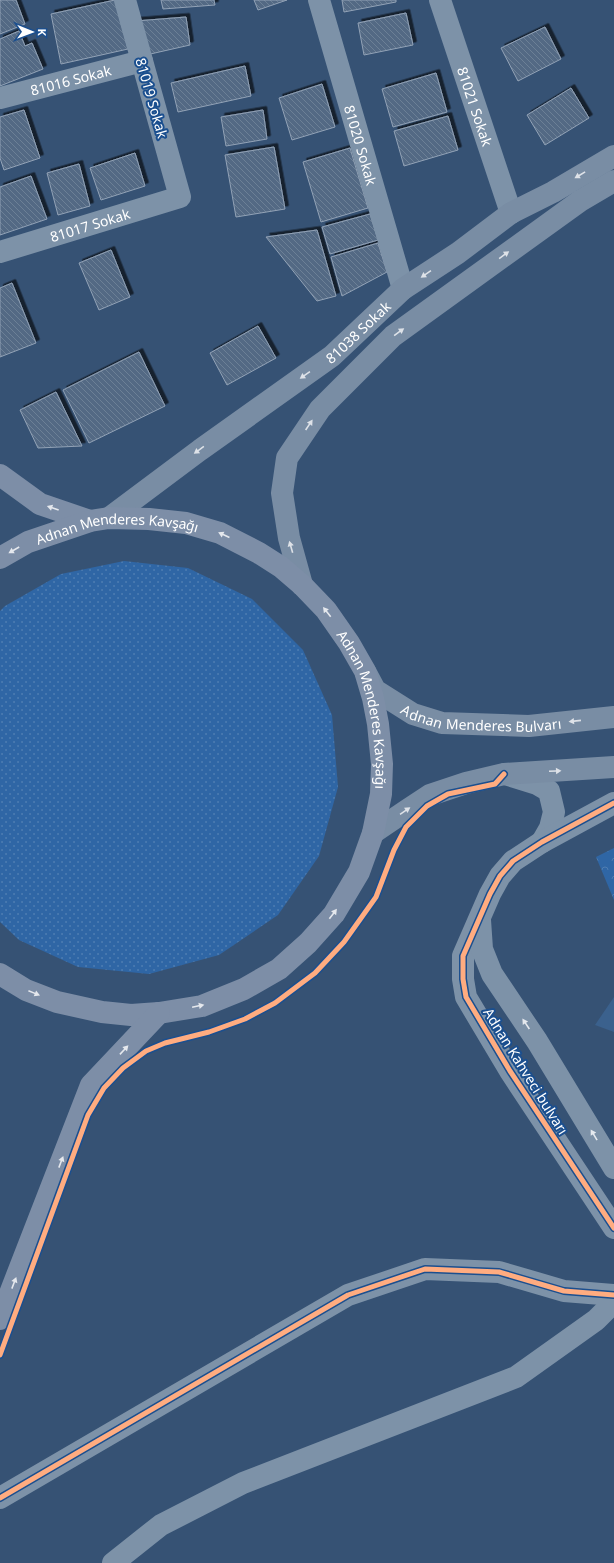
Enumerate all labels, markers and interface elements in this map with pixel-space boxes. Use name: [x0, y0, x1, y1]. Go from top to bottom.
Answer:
north arrow: [12, 12, 52, 52]
text: K: [35, 28, 50, 37]
street label: 81019 Sokak: [131, 56, 173, 141]
street label: 81016 Sokak: [28, 60, 114, 99]
street label: 81021 Sokak: [453, 64, 498, 149]
street label: 81020 Sokak: [340, 103, 382, 188]
one-way arrow: [574, 172, 586, 179]
street label: 81017 Sokak: [48, 203, 133, 246]
one-way arrow: [499, 251, 510, 260]
one-way arrow: [421, 270, 431, 278]
street label: 81038 Sokak: [322, 296, 395, 367]
one-way arrow: [394, 328, 404, 336]
one-way arrow: [299, 371, 310, 379]
one-way arrow: [305, 420, 313, 430]
one-way arrow: [194, 446, 204, 454]
one-way arrow: [47, 505, 59, 511]
street label: Adnan Menderes Kavşağı: [33, 508, 201, 548]
one-way arrow: [218, 532, 229, 538]
one-way arrow: [288, 541, 294, 553]
one-way arrow: [9, 547, 20, 554]
one-way arrow: [322, 606, 331, 617]
street label: Adnan Menderes Kavşağı: [333, 626, 392, 789]
street label: Adnan Menderes Bulvarı: [398, 700, 562, 736]
one-way arrow: [569, 717, 581, 724]
one-way arrow: [549, 767, 561, 774]
one-way arrow: [400, 807, 410, 815]
one-way arrow: [329, 908, 338, 919]
one-way arrow: [29, 990, 40, 996]
one-way arrow: [191, 1002, 204, 1008]
street label: Adnan Kahveci bulvarı: [479, 1004, 573, 1138]
one-way arrow: [522, 1019, 530, 1029]
one-way arrow: [119, 1046, 128, 1055]
one-way arrow: [590, 1129, 597, 1141]
one-way arrow: [59, 1155, 65, 1167]
one-way arrow: [12, 1277, 18, 1289]

